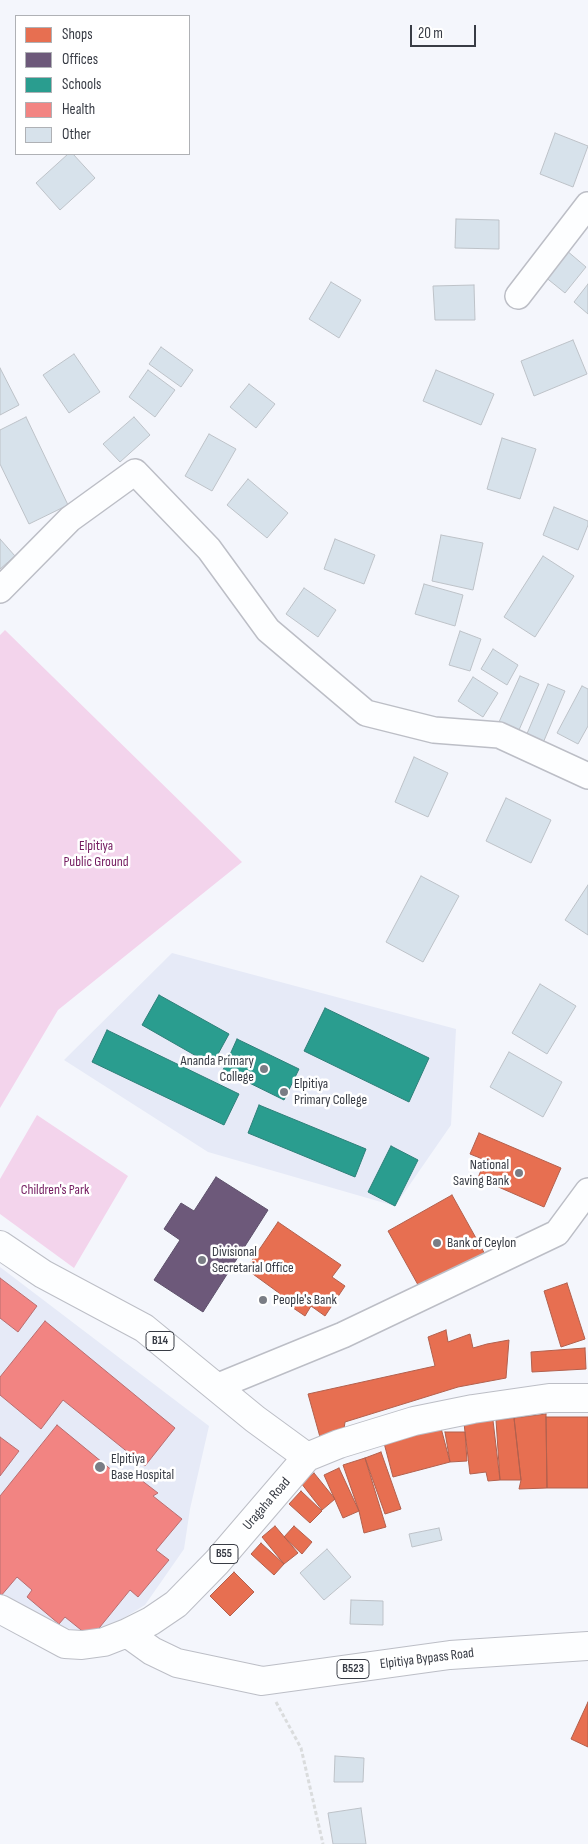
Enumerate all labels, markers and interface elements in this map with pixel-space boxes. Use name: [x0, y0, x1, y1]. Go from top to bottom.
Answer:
legend: [15, 15, 190, 155]
scale bar: [413, 15, 479, 47]
text: 20 m: [418, 24, 443, 43]
text: Shops: [62, 25, 93, 44]
text: Offices: [62, 50, 98, 69]
text: Schools: [62, 75, 101, 94]
text: Health: [62, 100, 95, 119]
text: Other: [62, 125, 91, 144]
park label: Elpitiya Public Ground: [63, 838, 129, 870]
place label: Ananda Primary College: [180, 1053, 254, 1086]
marker: Ananda Primary College: [258, 1063, 270, 1075]
place label: Elpitiya Primary College: [294, 1076, 367, 1108]
marker: Elpitiya Primary College: [278, 1086, 290, 1098]
place label: National Saving Bank: [453, 1157, 509, 1190]
marker: National Saving Bank: [513, 1167, 525, 1179]
park label: Children's Park: [21, 1182, 89, 1198]
place label: Bank of Ceylon: [447, 1235, 516, 1251]
marker: Bank of Ceylon: [431, 1237, 443, 1249]
place label: Divisional Secretarial Office: [212, 1244, 294, 1276]
marker: Divisional Secretarial Office: [196, 1254, 208, 1266]
place label: People's Bank: [273, 1292, 337, 1308]
marker: People's Bank: [257, 1294, 269, 1306]
road number: B14: [146, 1332, 174, 1350]
place label: Elpitiya Base Hospital: [111, 1451, 174, 1484]
marker: Elpitiya Base Hospital: [93, 1460, 107, 1474]
street label: Uragaha Road: [240, 1474, 294, 1534]
road number: B55: [210, 1545, 238, 1564]
street label: Elpitiya Bypass Road: [379, 1645, 475, 1673]
road number: B523: [337, 1660, 369, 1678]

